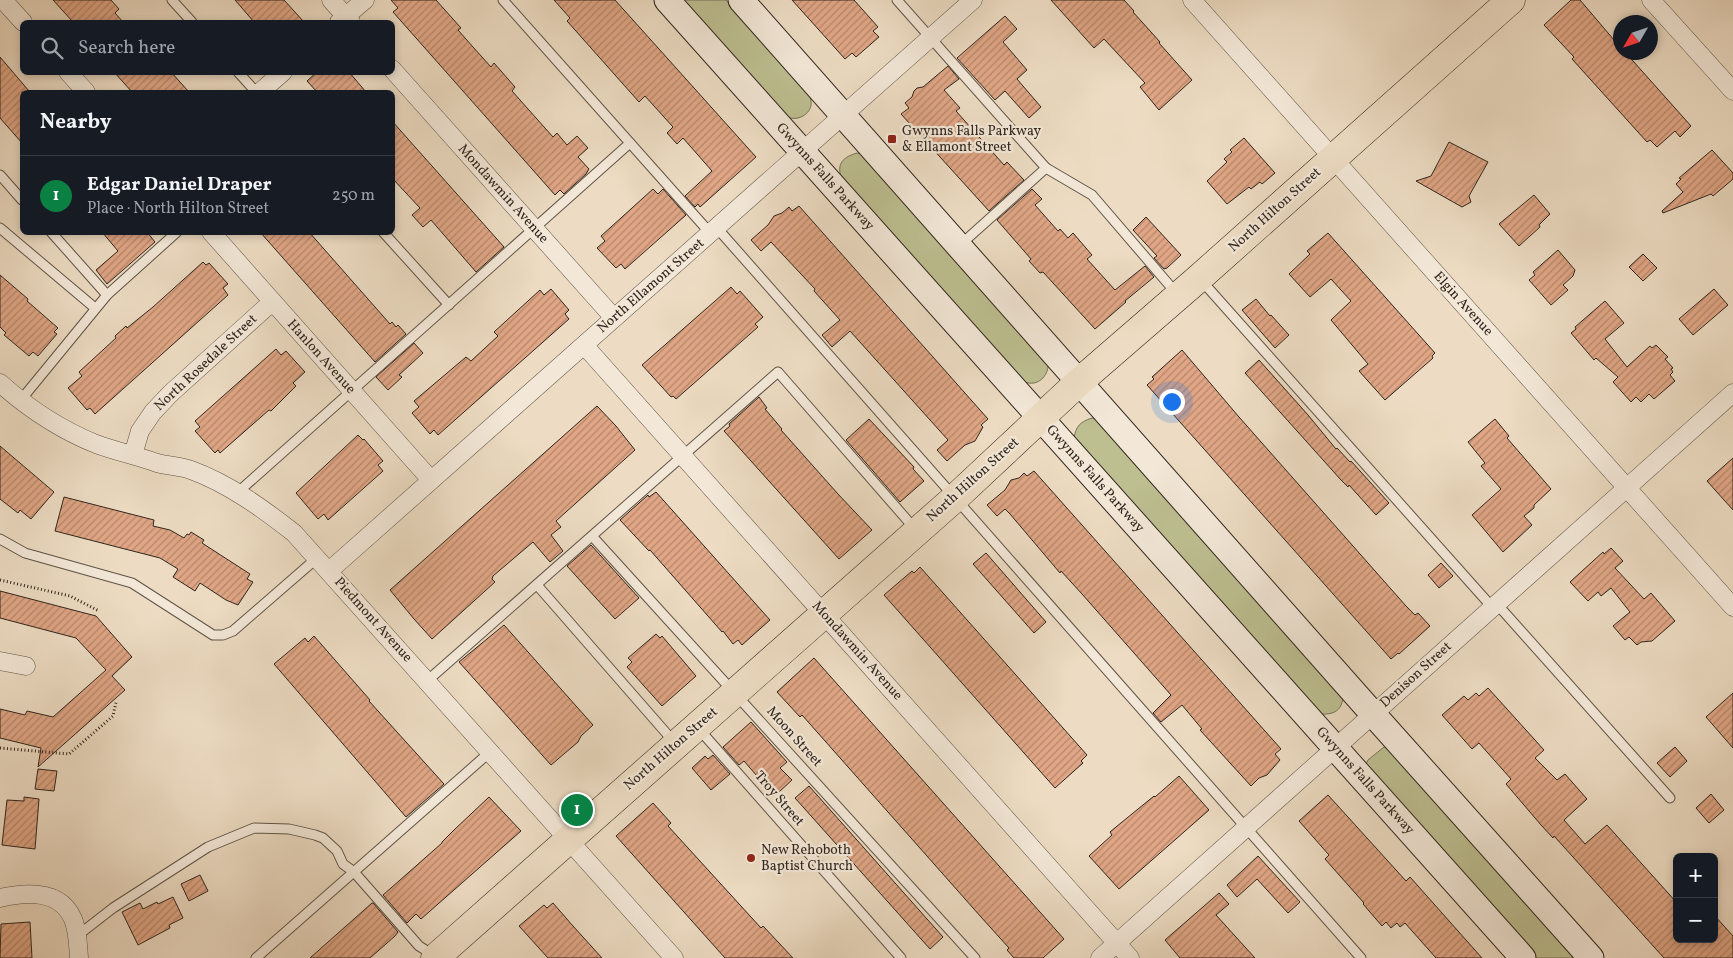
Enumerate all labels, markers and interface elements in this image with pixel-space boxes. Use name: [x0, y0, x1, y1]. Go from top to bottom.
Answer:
north arrow: [1613, 15, 1658, 60]
search box: [20, 20, 395, 75]
icon: search: [38, 34, 66, 62]
text: Search here: [78, 35, 175, 61]
text: Nearby: [40, 108, 111, 137]
street label: Gwynns Falls Parkway: [771, 119, 879, 235]
place label: Gwynns Falls Parkway & Ellamont Street: [902, 122, 1041, 157]
marker: Gwynns Falls Parkway & Ellamont Street: [886, 133, 898, 145]
street label: Mondawmin Avenue: [453, 140, 553, 248]
street label: North Hilton Street: [1225, 163, 1326, 257]
text: Edgar Daniel Draper: [87, 172, 271, 198]
text: 1: [53, 185, 59, 207]
text: 250 m: [332, 185, 375, 207]
text: Place · North Hilton Street: [87, 198, 269, 220]
street label: North Ellamont Street: [593, 234, 709, 338]
street label: Elgin Avenue: [1429, 268, 1497, 341]
street label: North Rosedale Street: [150, 310, 262, 416]
street label: Hanlon Avenue: [282, 316, 360, 399]
your location: [1159, 389, 1185, 415]
street label: Gwynns Falls Parkway: [1041, 421, 1149, 537]
street label: North Hilton Street: [923, 433, 1024, 527]
street label: Piedmont Avenue: [330, 573, 417, 667]
street label: Mondawmin Avenue: [807, 597, 907, 705]
street label: Denison Street: [1376, 638, 1456, 712]
street label: North Hilton Street: [620, 703, 722, 795]
street label: Moon Street: [762, 703, 826, 771]
street label: Gwynns Falls Parkway: [1311, 723, 1419, 839]
street label: Troy Street: [750, 767, 808, 831]
pin: 1: [561, 791, 593, 829]
place label: New Rehoboth Baptist Church: [761, 841, 853, 876]
marker: New Rehoboth Baptist Church: [745, 852, 757, 864]
map controls: [1673, 853, 1718, 943]
button: +: [1673, 853, 1718, 898]
button: −: [1673, 898, 1718, 943]

